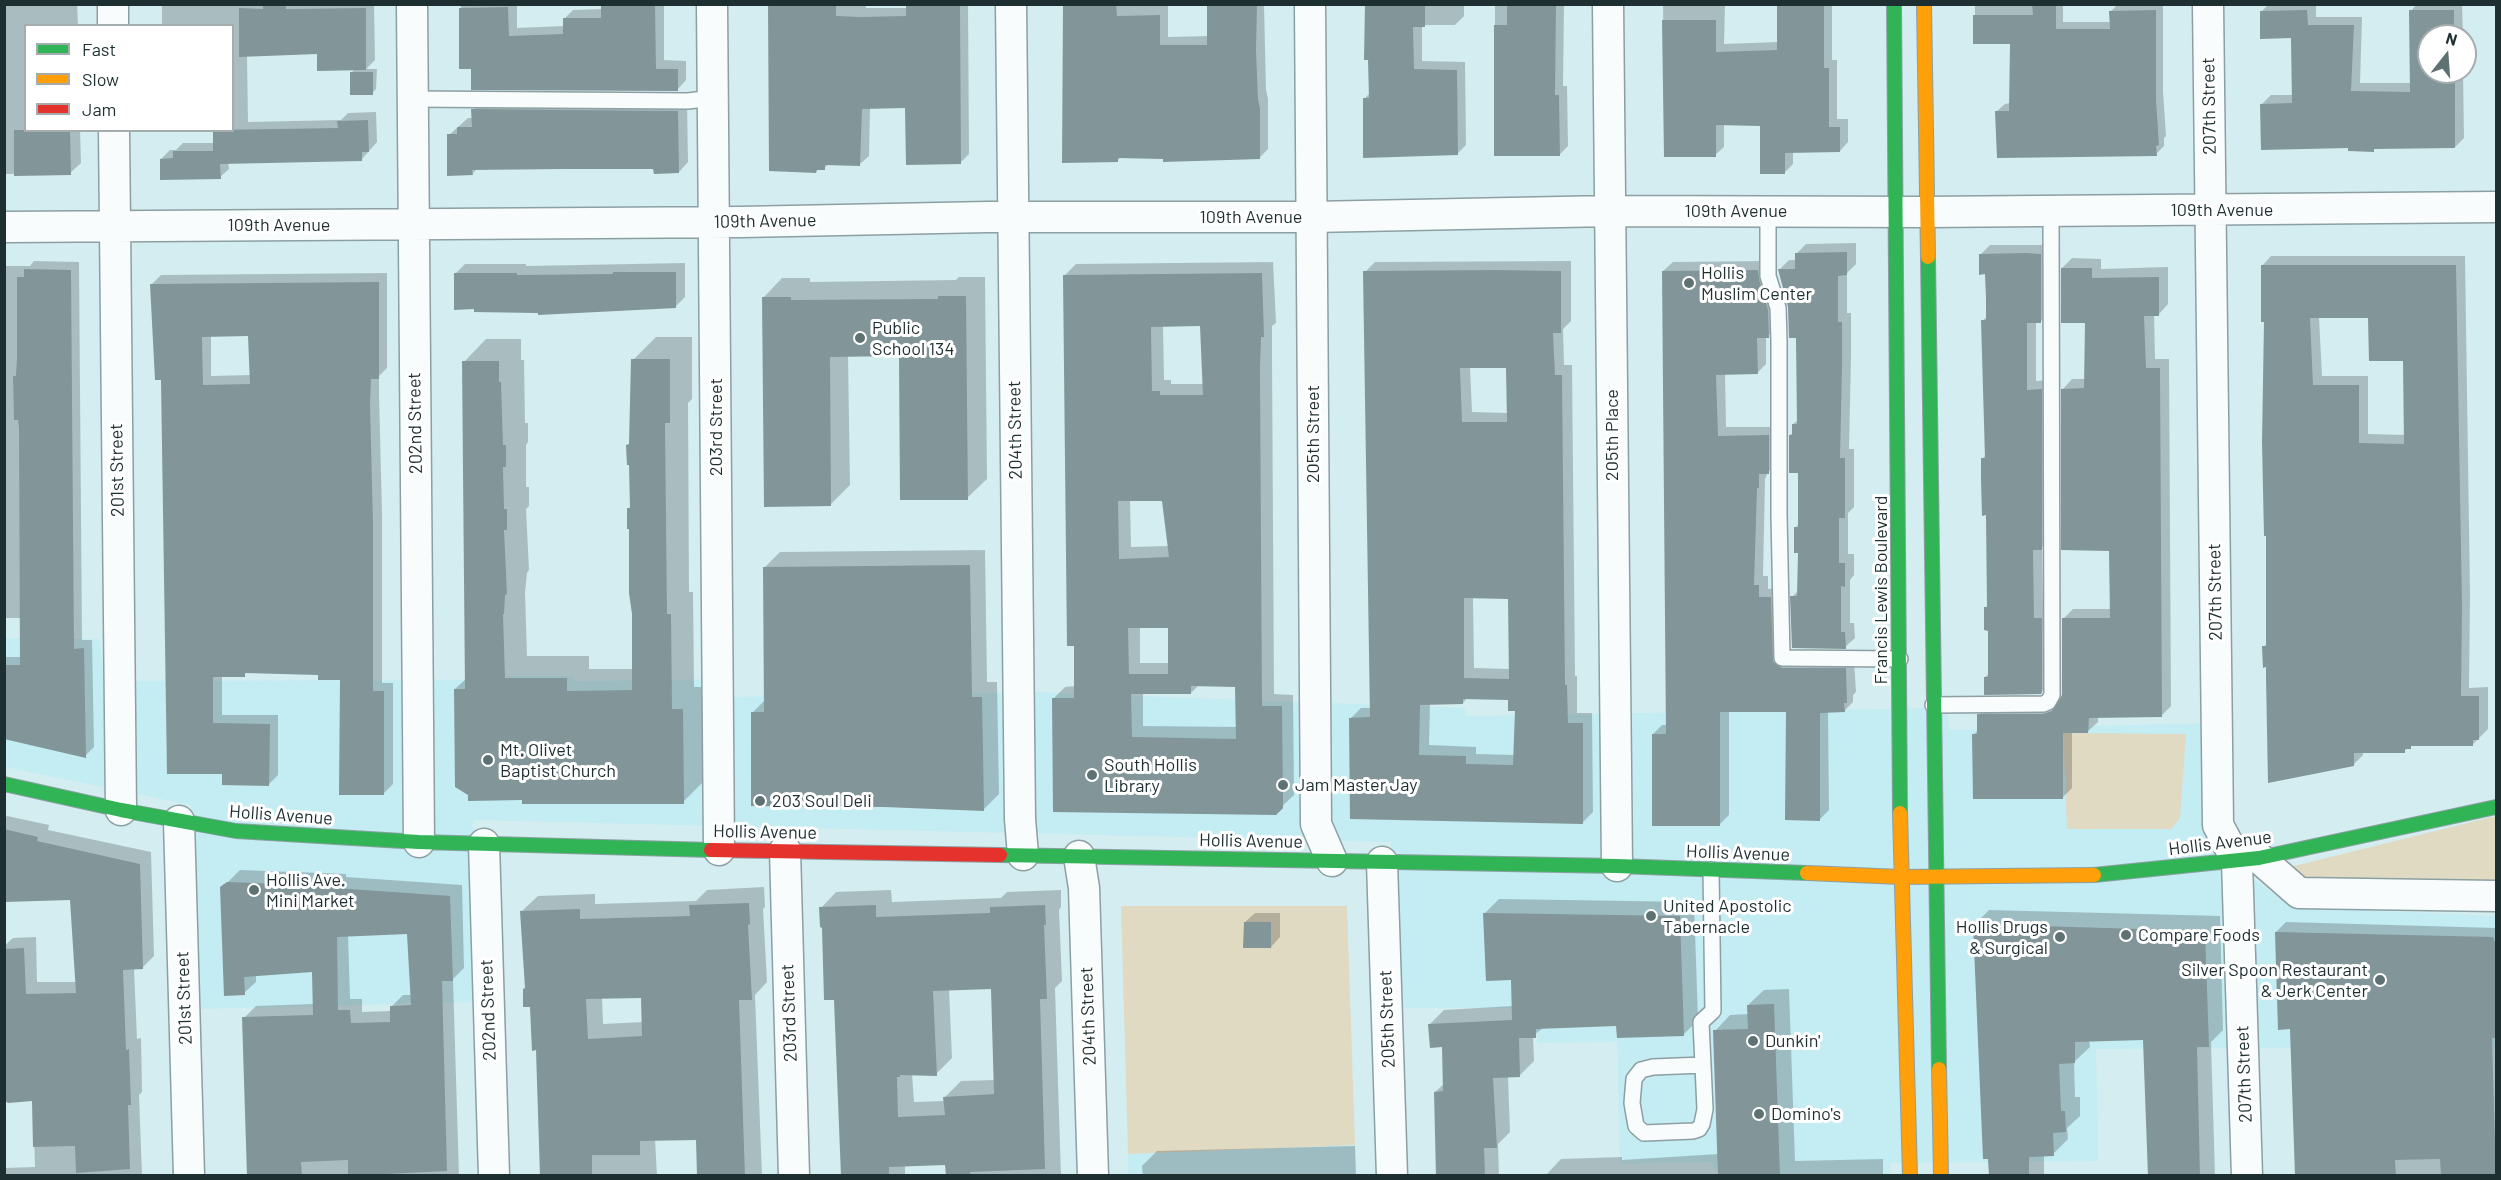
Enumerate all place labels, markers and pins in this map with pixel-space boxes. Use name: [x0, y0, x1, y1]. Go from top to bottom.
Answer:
place label: Hollis Muslim Center: [1701, 262, 1812, 304]
marker: Hollis Muslim Center: [1682, 276, 1696, 290]
place label: Public School 134: [872, 317, 954, 360]
marker: Public School 134: [853, 331, 867, 345]
place label: Mt. Olivet Baptist Church: [500, 739, 616, 782]
marker: Mt. Olivet Baptist Church: [481, 753, 495, 767]
place label: South Hollis Library: [1104, 754, 1197, 796]
marker: South Hollis Library: [1085, 768, 1099, 782]
place label: Jam Master Jay: [1295, 774, 1418, 796]
marker: Jam Master Jay: [1276, 778, 1290, 792]
place label: 203 Soul Deli: [772, 790, 872, 812]
marker: 203 Soul Deli: [753, 794, 767, 808]
place label: Hollis Ave. Mini Market: [266, 869, 355, 912]
marker: Hollis Ave. Mini Market: [247, 883, 261, 897]
place label: United Apostolic Tabernacle: [1663, 895, 1792, 938]
marker: United Apostolic Tabernacle: [1644, 909, 1658, 923]
place label: Hollis Drugs & Surgical: [1956, 916, 2048, 958]
place label: Compare Foods: [2138, 924, 2260, 946]
marker: Compare Foods: [2119, 928, 2133, 942]
marker: Hollis Drugs & Surgical: [2053, 930, 2067, 944]
place label: Silver Spoon Restaurant & Jerk Center: [2181, 959, 2368, 1002]
marker: Silver Spoon Restaurant & Jerk Center: [2373, 973, 2387, 987]
place label: Dunkin': [1765, 1030, 1820, 1052]
marker: Dunkin': [1746, 1034, 1760, 1048]
place label: Domino's: [1771, 1103, 1841, 1125]
marker: Domino's: [1752, 1107, 1766, 1121]

